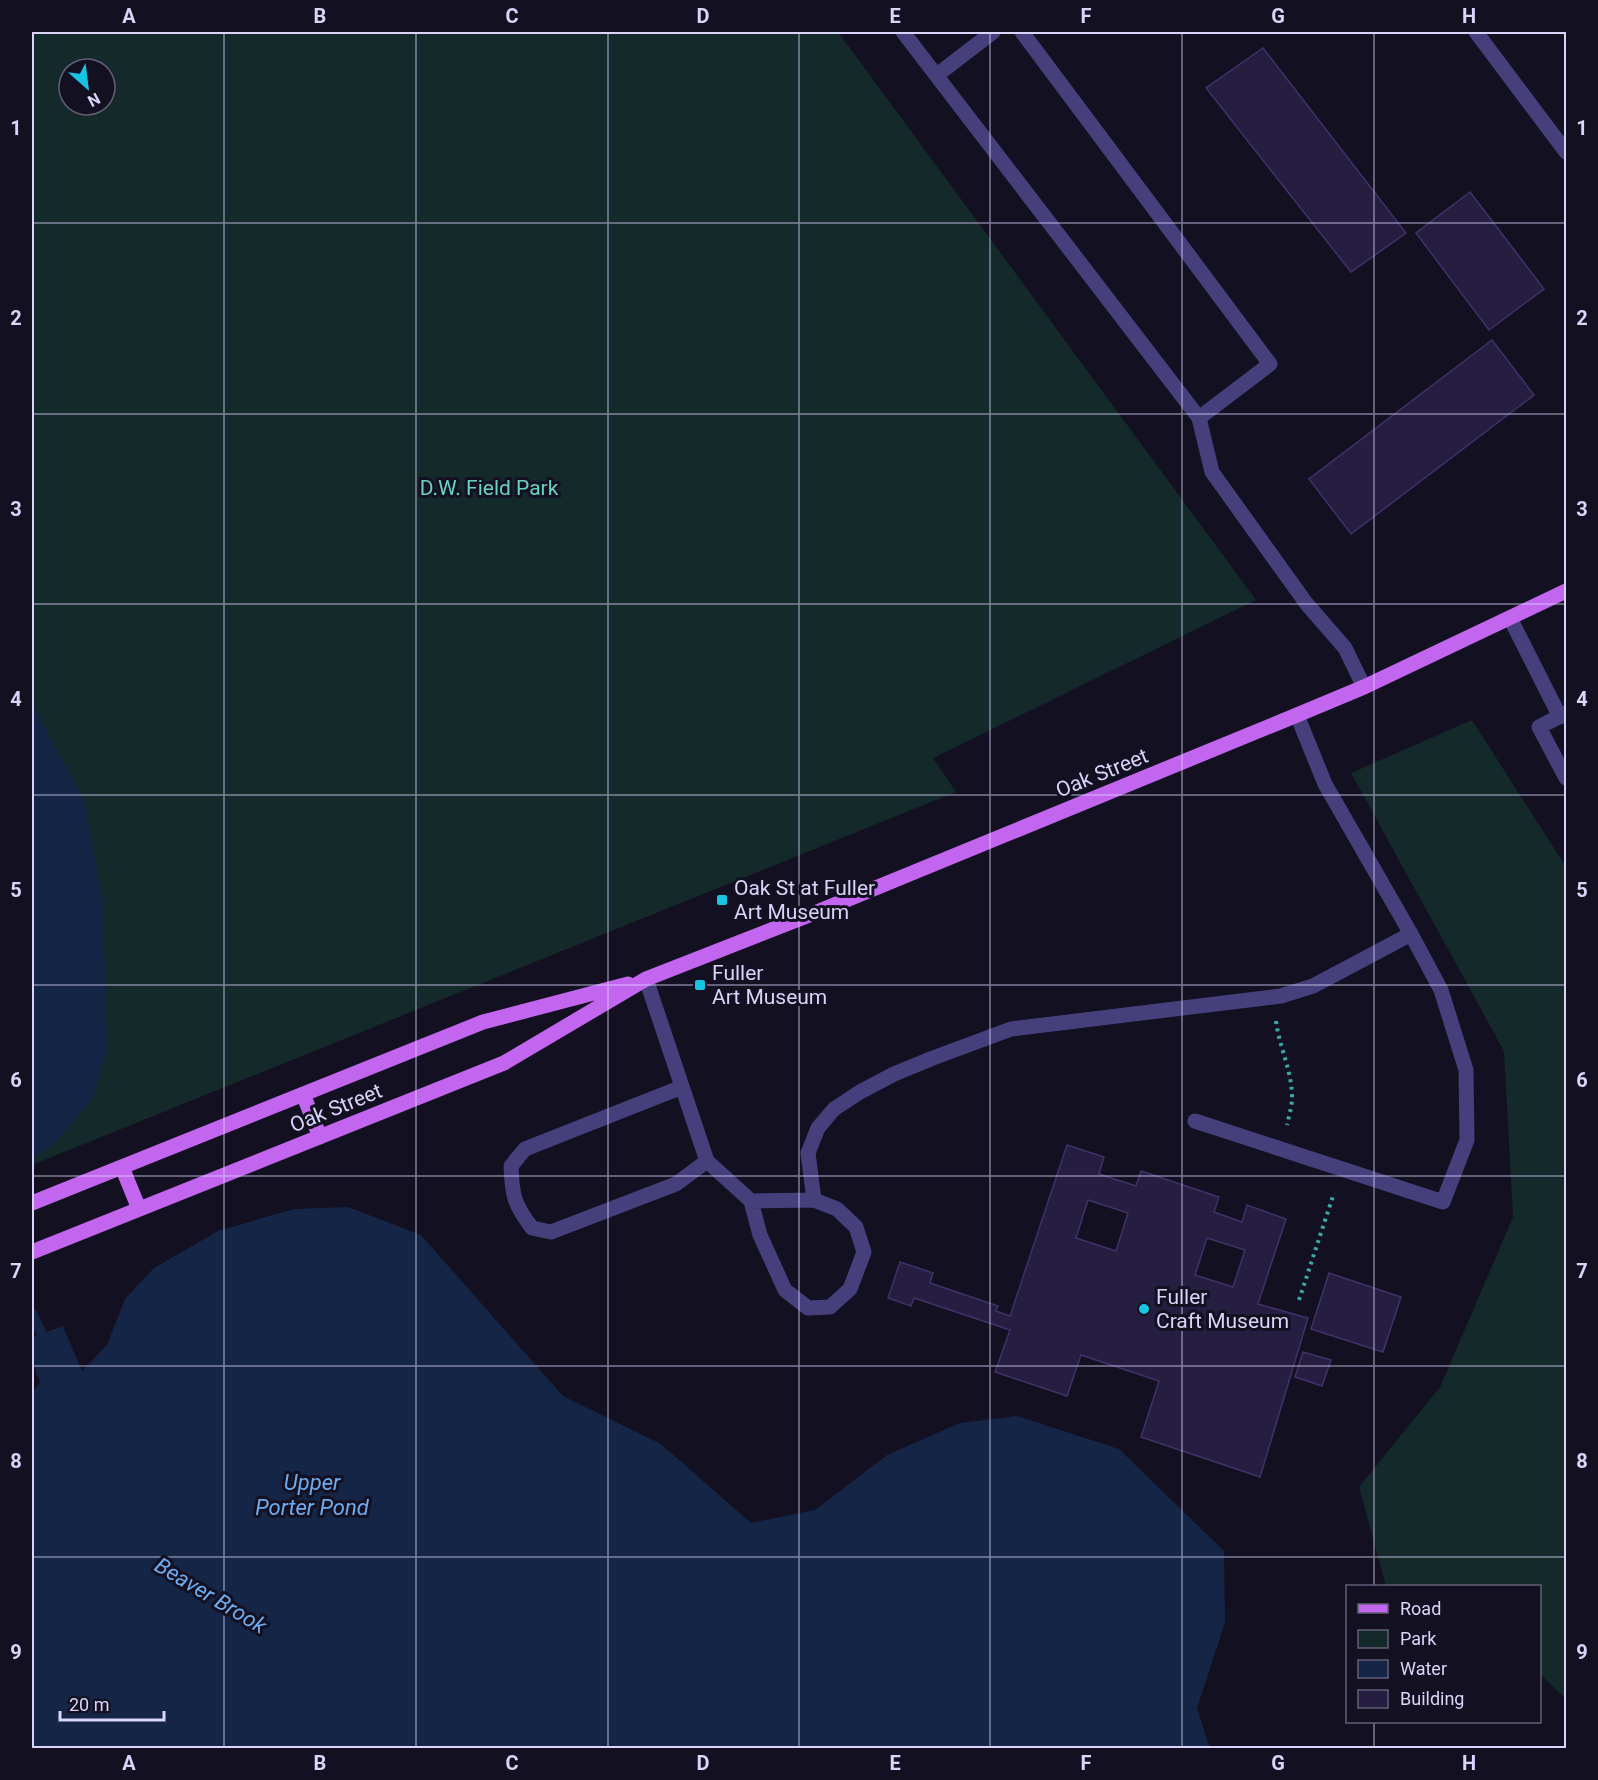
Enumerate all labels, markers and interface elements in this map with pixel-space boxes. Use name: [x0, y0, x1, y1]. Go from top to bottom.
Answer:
text: A: [122, 4, 136, 28]
text: B: [314, 4, 326, 28]
text: C: [505, 4, 519, 28]
text: D: [697, 4, 710, 28]
text: E: [889, 4, 901, 28]
text: F: [1081, 4, 1092, 28]
text: G: [1271, 4, 1285, 28]
text: H: [1462, 4, 1476, 28]
north arrow: [57, 57, 117, 117]
text: N: [84, 89, 103, 111]
text: 1: [10, 116, 22, 140]
text: 1: [1576, 116, 1588, 140]
text: 2: [10, 306, 22, 330]
text: 2: [1576, 306, 1588, 330]
park label: D.W. Field Park: [420, 476, 559, 500]
text: 3: [10, 497, 22, 521]
text: 3: [1576, 497, 1588, 521]
text: 4: [10, 687, 22, 711]
text: 4: [1576, 687, 1588, 711]
street label: Oak Street: [1052, 744, 1152, 802]
place label: Oak St at Fuller Art Museum: [734, 876, 875, 924]
text: 5: [10, 878, 22, 902]
text: 5: [1576, 878, 1588, 902]
marker: Oak St at Fuller Art Museum: [715, 893, 729, 907]
place label: Fuller Art Museum: [712, 961, 827, 1009]
marker: Fuller Art Museum: [693, 978, 707, 992]
text: 6: [10, 1068, 22, 1092]
text: 6: [1576, 1068, 1588, 1092]
street label: Oak Street: [286, 1079, 386, 1137]
text: 7: [10, 1259, 22, 1283]
text: 7: [1576, 1259, 1588, 1283]
place label: Fuller Craft Museum: [1156, 1285, 1289, 1333]
marker: Fuller Craft Museum: [1137, 1302, 1151, 1316]
text: 8: [10, 1449, 22, 1473]
text: 8: [1576, 1449, 1588, 1473]
water label: Upper Porter Pond: [255, 1470, 370, 1520]
water label: Beaver Brook: [150, 1552, 272, 1639]
legend: [1346, 1585, 1541, 1723]
text: Road: [1400, 1598, 1441, 1619]
text: Park: [1400, 1628, 1437, 1649]
text: 9: [10, 1640, 22, 1664]
text: 9: [1576, 1640, 1588, 1664]
text: Water: [1400, 1658, 1447, 1679]
scale bar: [60, 1684, 164, 1722]
text: Building: [1400, 1688, 1464, 1709]
text: 20 m: [69, 1694, 109, 1715]
text: A: [122, 1751, 136, 1775]
text: B: [314, 1751, 326, 1775]
text: C: [505, 1751, 519, 1775]
text: D: [697, 1751, 710, 1775]
text: E: [889, 1751, 901, 1775]
text: F: [1081, 1751, 1092, 1775]
text: G: [1271, 1751, 1285, 1775]
text: H: [1462, 1751, 1476, 1775]

